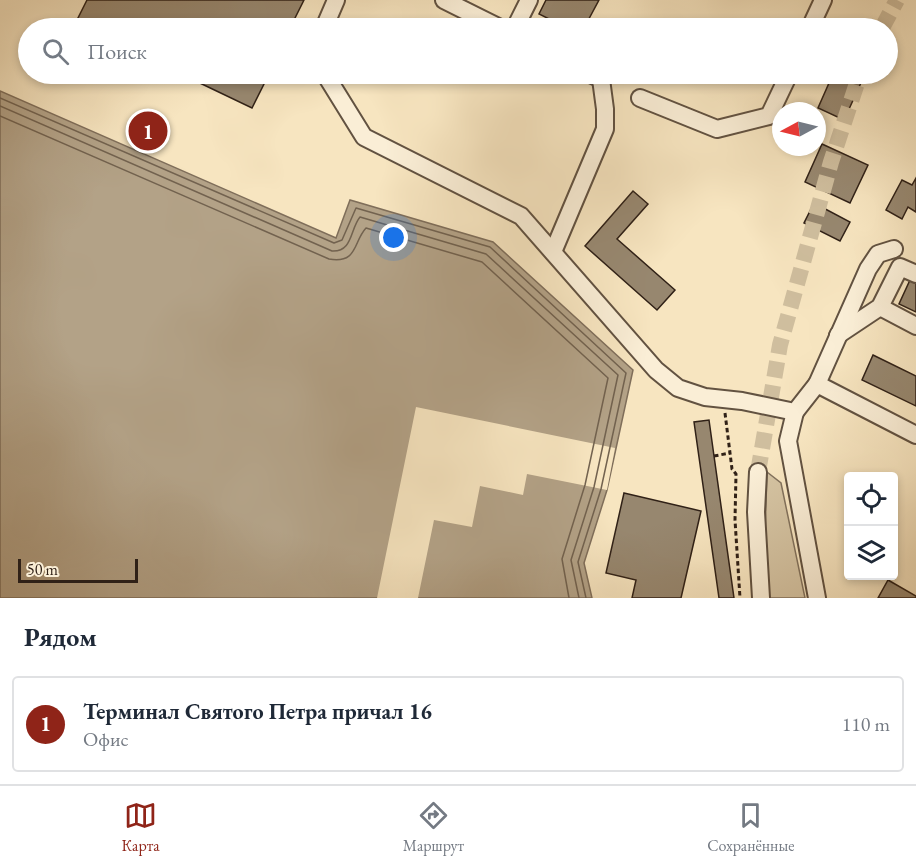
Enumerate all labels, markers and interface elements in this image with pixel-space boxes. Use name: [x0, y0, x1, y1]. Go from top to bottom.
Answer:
search box: [18, 18, 898, 84]
icon: search: [39, 35, 72, 68]
text: Поиск: [87, 37, 147, 66]
north arrow: [772, 102, 826, 156]
pin: 1: [128, 108, 168, 154]
your location: [379, 223, 408, 252]
map controls: [844, 472, 898, 580]
button: locate: [844, 472, 898, 526]
button: layers: [844, 526, 898, 580]
scale bar: [18, 556, 138, 584]
text: 50 m: [27, 559, 58, 580]
text: Рядом: [24, 620, 97, 654]
text: Терминал Святого Петра причал 16: [83, 697, 432, 726]
text: 1: [40, 711, 51, 737]
text: 110 m: [842, 711, 890, 737]
text: Офис: [83, 726, 129, 752]
tab: Карта: [122, 799, 160, 856]
tab: Маршрут: [403, 799, 464, 856]
tab: Сохранённые: [707, 799, 794, 856]

